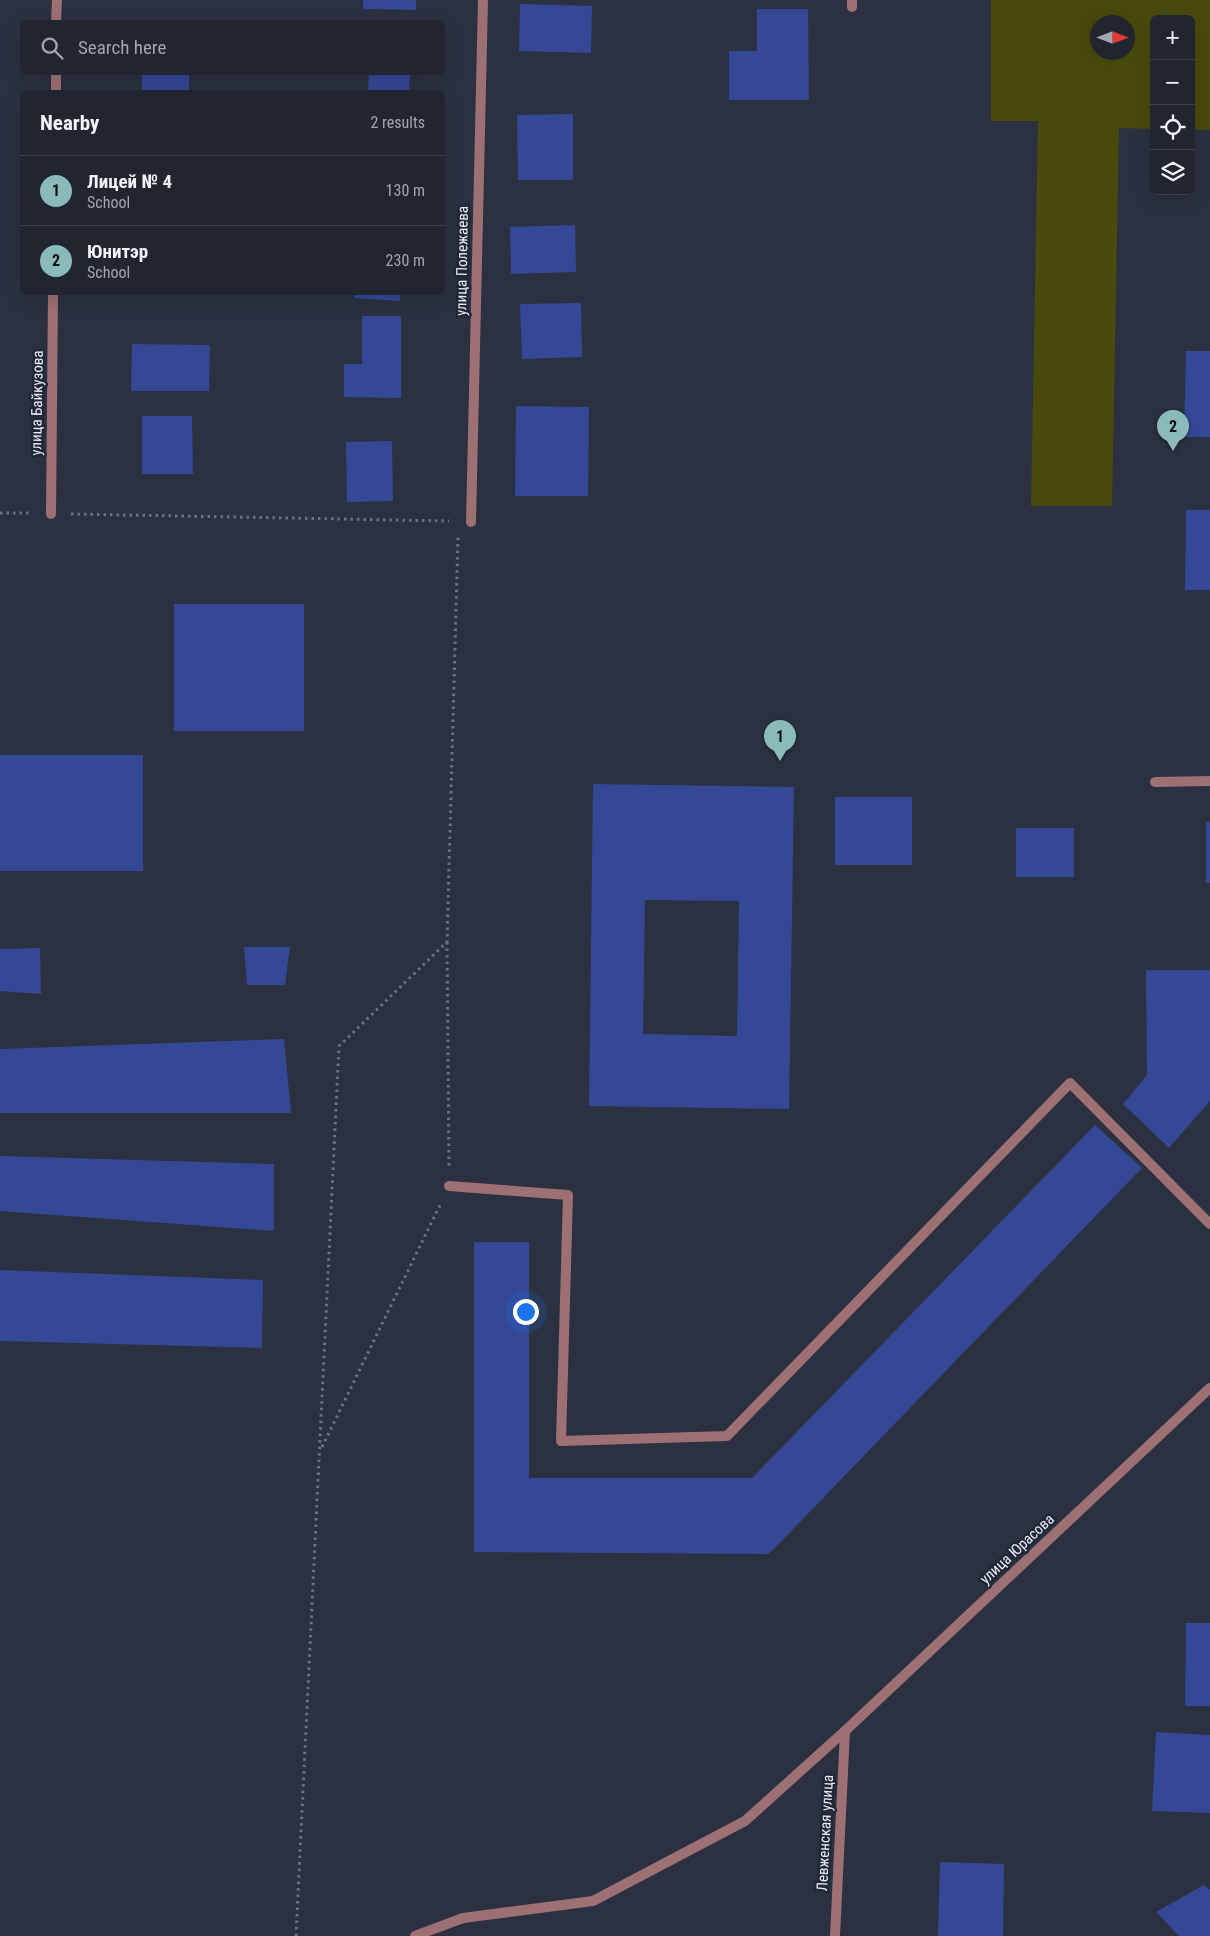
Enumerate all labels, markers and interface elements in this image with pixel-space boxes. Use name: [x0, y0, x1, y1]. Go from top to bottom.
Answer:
north arrow: [1090, 15, 1135, 60]
map controls: [1150, 15, 1195, 195]
button: +: [1150, 15, 1195, 60]
search box: [20, 20, 445, 75]
icon: search: [38, 34, 66, 62]
text: Search here: [78, 36, 166, 59]
button: −: [1150, 60, 1195, 105]
button: locate: [1150, 105, 1195, 150]
text: Nearby: [40, 111, 99, 135]
text: 2 results: [370, 113, 425, 132]
button: layers: [1150, 150, 1195, 195]
text: Лицей № 4: [87, 170, 172, 193]
text: 1: [52, 181, 60, 200]
text: 130 m: [386, 181, 425, 200]
text: School: [87, 193, 130, 212]
street label: улица Полежаева: [452, 206, 472, 316]
text: Юнитэр: [87, 240, 148, 263]
text: 2: [52, 251, 60, 270]
text: 230 m: [386, 251, 425, 270]
text: School: [87, 263, 130, 282]
street label: улица Байкузова: [27, 350, 47, 456]
pin: 2: [1157, 410, 1189, 451]
pin: 1: [764, 720, 796, 761]
your location: [513, 1299, 539, 1325]
street label: улица Юрасова: [976, 1510, 1058, 1588]
street label: Левженская улица: [813, 1774, 837, 1892]

